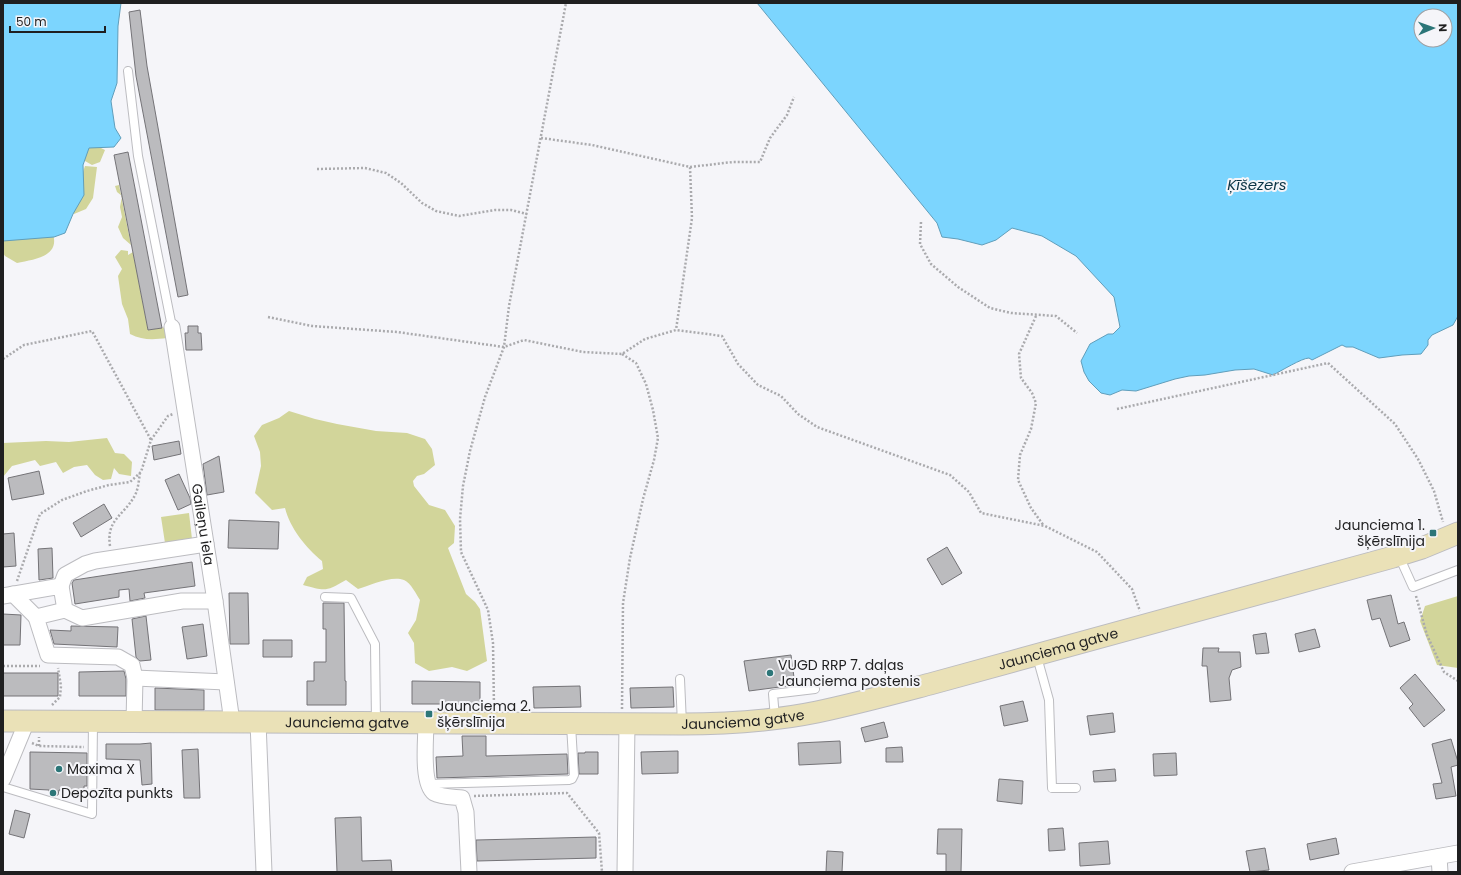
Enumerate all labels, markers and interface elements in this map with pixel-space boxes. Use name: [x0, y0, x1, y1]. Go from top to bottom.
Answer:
scale bar: [10, 8, 105, 34]
north arrow: [1413, 8, 1453, 48]
text: 50 m: [16, 13, 47, 30]
text: N: [1435, 23, 1451, 32]
water label: Ķīšezers: [1227, 174, 1287, 195]
street label: Gaileņu iela: [187, 482, 219, 567]
place label: Jaunciema 1. šķērslīnija: [1335, 515, 1425, 551]
marker: Jaunciema 1. šķērslīnija: [1428, 528, 1438, 538]
street label: Jaunciema gatve: [996, 623, 1121, 675]
place label: VUGD RRP 7. daļas Jaunciema postenis: [778, 655, 920, 691]
marker: VUGD RRP 7. daļas Jaunciema postenis: [765, 668, 775, 678]
place label: Jaunciema 2. šķērslīnija: [437, 696, 531, 732]
street label: Jaunciema gatve: [681, 705, 806, 734]
marker: Jaunciema 2. šķērslīnija: [424, 709, 434, 719]
street label: Jaunciema gatve: [285, 712, 409, 733]
place label: Maxima X: [67, 759, 135, 779]
marker: Maxima X: [54, 764, 64, 774]
place label: Depozīta punkts: [61, 783, 173, 803]
marker: Depozīta punkts: [48, 788, 58, 798]

